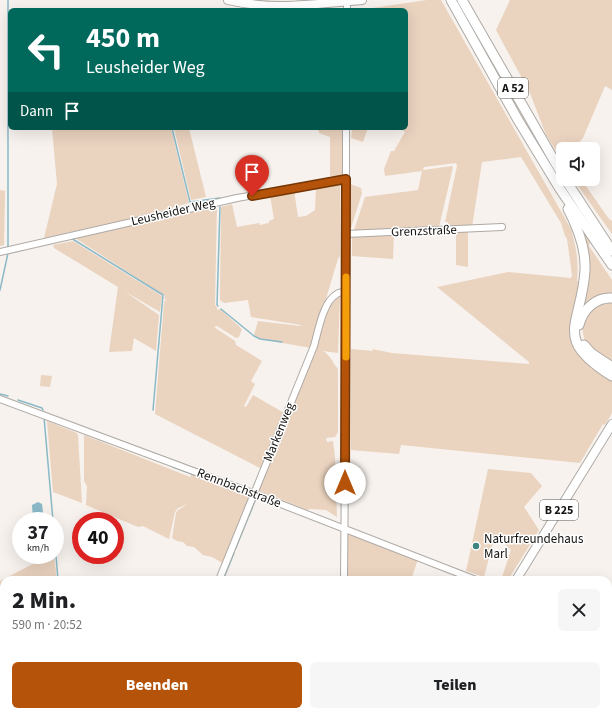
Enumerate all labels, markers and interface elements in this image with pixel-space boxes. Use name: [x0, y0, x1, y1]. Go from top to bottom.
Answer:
text: 450 m: [86, 18, 160, 58]
icon: left: [20, 24, 72, 76]
text: Leusheider Weg: [86, 55, 205, 80]
road number: A 52: [498, 78, 528, 98]
icon: arrive: [61, 100, 83, 122]
text: Dann: [20, 101, 53, 122]
map controls: [556, 142, 600, 186]
button: sound: [556, 142, 600, 186]
pin: [235, 155, 269, 196]
icon: arrive: [241, 161, 263, 183]
street label: Leusheider Weg: [129, 193, 217, 230]
street label: Grenzstraße: [391, 221, 457, 241]
street label: Markenweg: [259, 399, 299, 464]
position arrow: [324, 462, 366, 504]
street label: Rennbachstraße: [194, 464, 284, 512]
road number: B 225: [540, 500, 578, 520]
speed limit sign: 40: [72, 512, 124, 564]
text: 37: [27, 519, 49, 547]
place label: Naturfreundehaus Marl: [484, 530, 584, 563]
text: km/h: [27, 541, 49, 555]
marker: Naturfreundehaus Marl: [471, 541, 481, 551]
text: 2 Min.: [12, 583, 76, 618]
button: close: [558, 589, 600, 631]
text: 590 m · 20:52: [12, 616, 82, 634]
button: Beenden: [12, 662, 302, 708]
button: Teilen: [310, 662, 600, 708]

